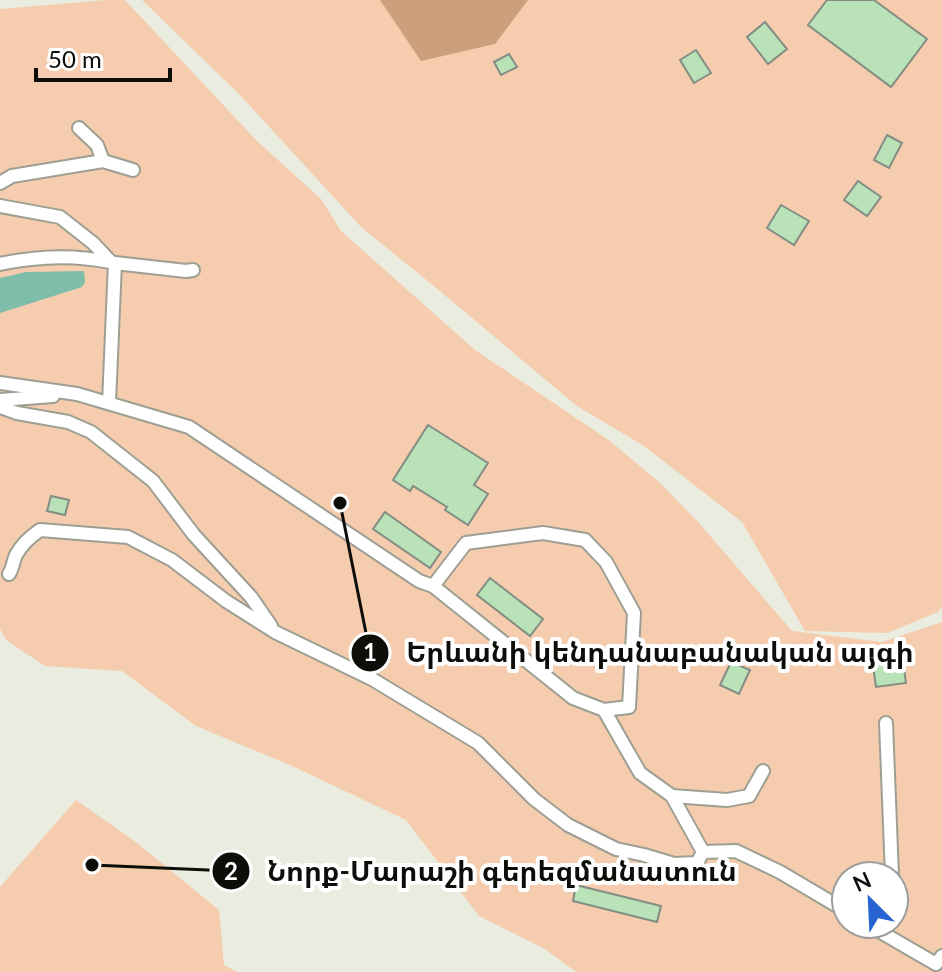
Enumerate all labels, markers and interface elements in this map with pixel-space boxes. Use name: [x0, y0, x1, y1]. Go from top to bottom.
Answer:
scale bar: [36, 32, 170, 82]
text: 50 m: [48, 44, 102, 73]
callout: Երևանի կենդանաբանական այգի: [350, 627, 930, 679]
text: Երևանի կենդանաբանական այգի: [406, 634, 914, 669]
text: 1: [363, 637, 377, 666]
callout: Նորք-Մարաշի գերեզմանատուն: [211, 845, 753, 897]
text: Նորք-Մարաշի գերեզմանատուն: [267, 853, 737, 888]
text: 2: [224, 856, 238, 885]
north arrow: [830, 860, 910, 940]
text: N: [848, 865, 875, 897]

